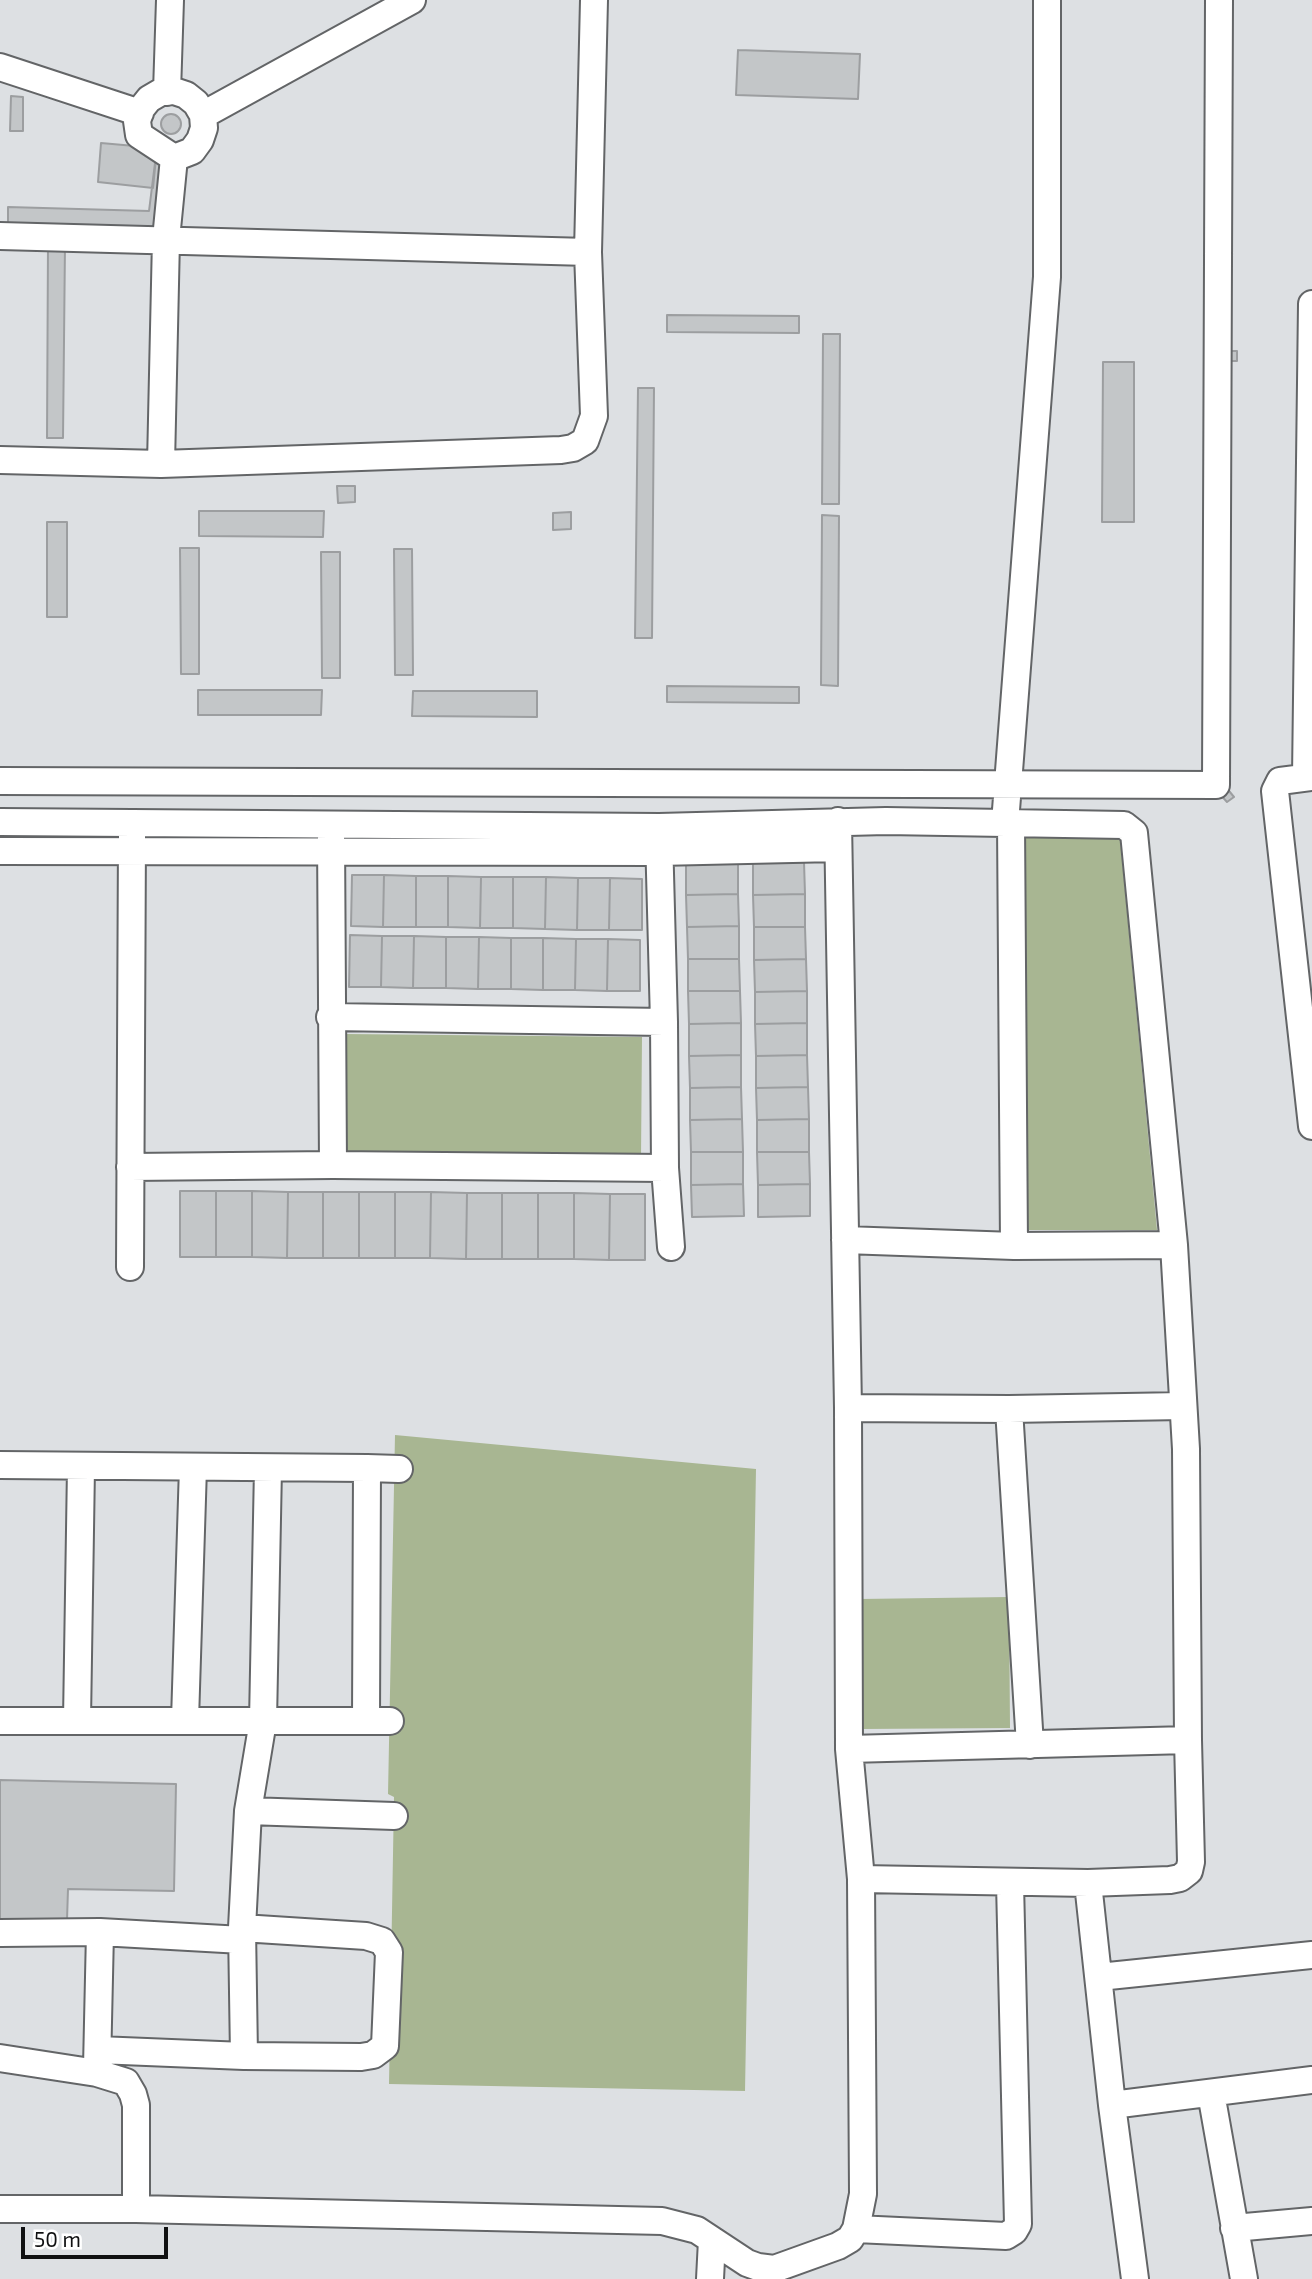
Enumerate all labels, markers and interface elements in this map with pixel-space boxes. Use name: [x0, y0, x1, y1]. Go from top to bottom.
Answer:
scale bar: [24, 2212, 172, 2256]
text: 50 m: [34, 2226, 81, 2251]

